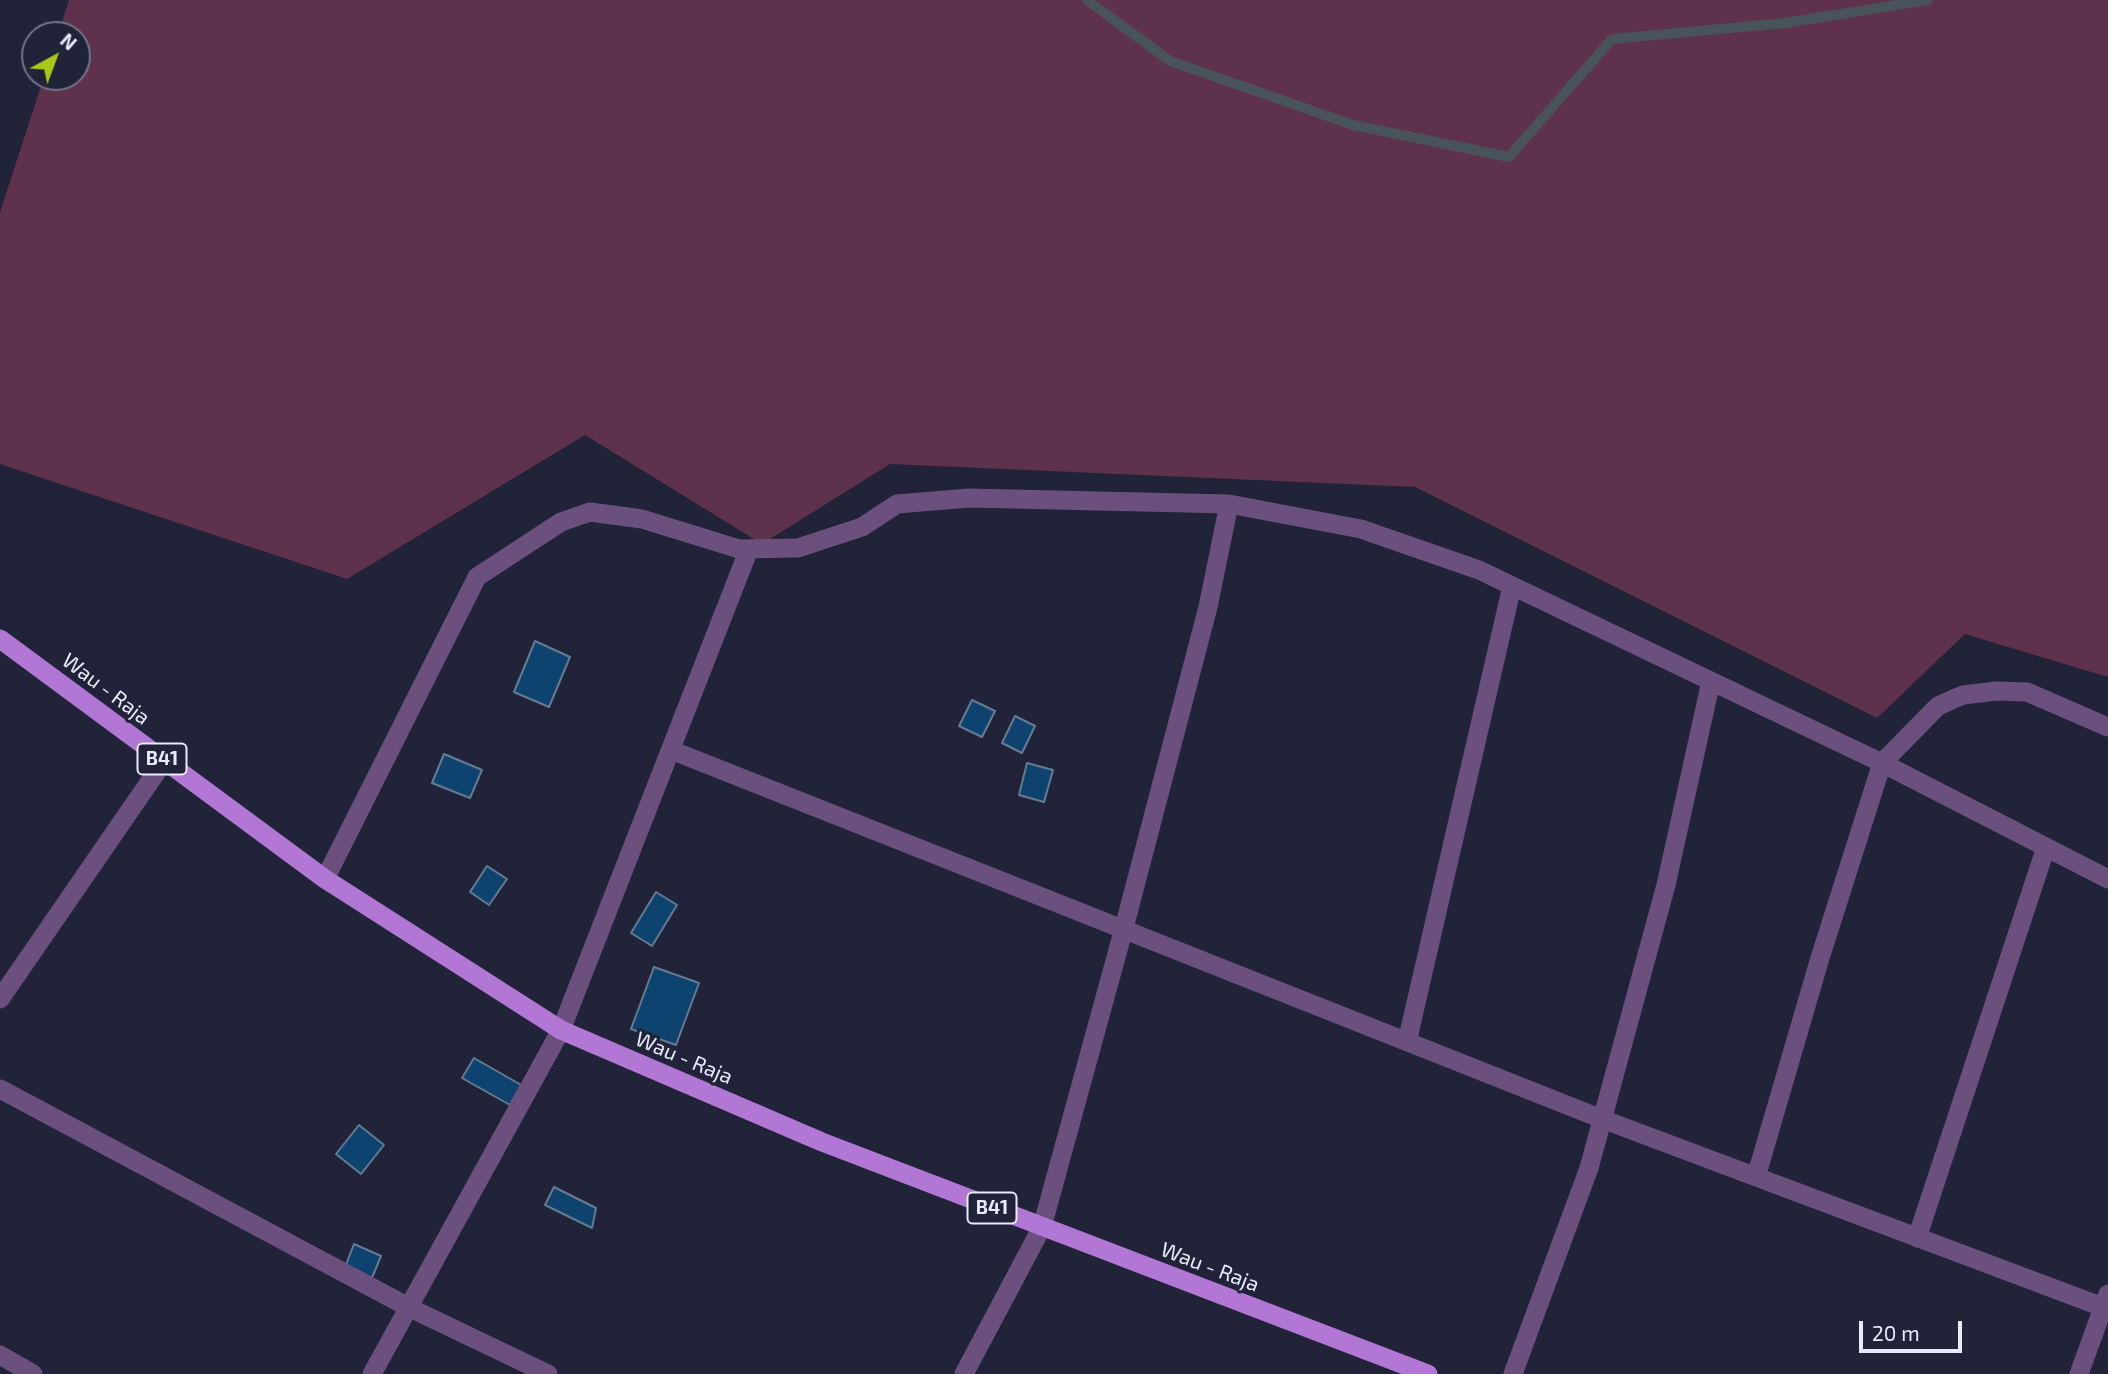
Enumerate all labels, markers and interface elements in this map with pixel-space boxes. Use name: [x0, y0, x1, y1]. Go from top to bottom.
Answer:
north arrow: [21, 21, 91, 91]
text: N: [56, 28, 82, 54]
street label: Wau - Raja: [57, 648, 155, 730]
road number: B41: [138, 744, 186, 774]
street label: Wau - Raja: [632, 1026, 736, 1090]
road number: B41: [968, 1192, 1016, 1224]
street label: Wau - Raja: [1157, 1237, 1263, 1297]
scale bar: [1863, 1308, 1966, 1352]
text: 20 m: [1872, 1320, 1920, 1345]

